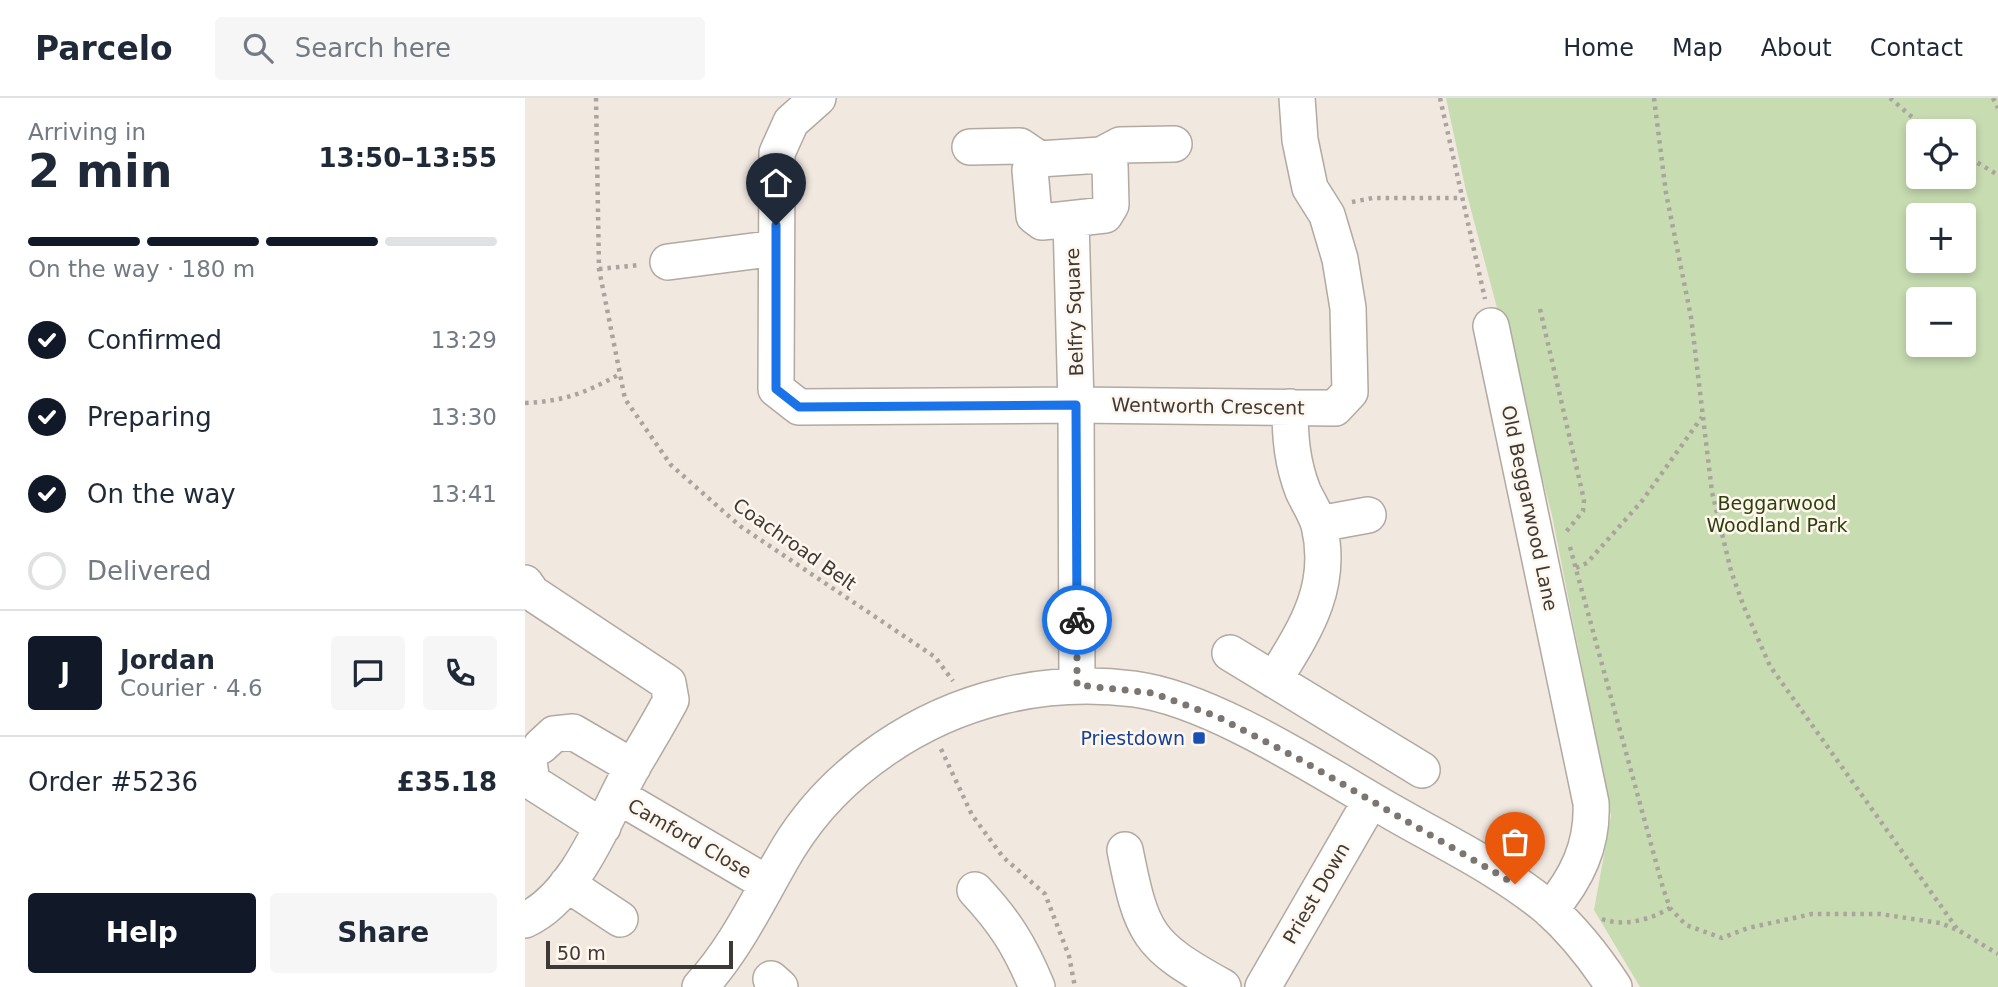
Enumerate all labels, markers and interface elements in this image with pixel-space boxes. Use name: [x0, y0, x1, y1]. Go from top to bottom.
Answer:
search box: [215, 17, 705, 80]
text: Parcelo: [35, 29, 173, 68]
icon: search: [239, 29, 277, 67]
text: Search here: [295, 33, 451, 63]
text: Home: [1563, 34, 1634, 62]
text: Map: [1672, 34, 1723, 62]
text: About: [1761, 34, 1832, 62]
text: Contact: [1870, 34, 1963, 62]
text: Arriving in: [28, 119, 146, 145]
map controls: [1906, 119, 1976, 357]
button: locate: [1906, 119, 1976, 189]
text: 13:50–13:55: [318, 143, 497, 173]
text: 2 min: [28, 144, 172, 198]
pin: [746, 153, 806, 225]
icon: home: [757, 164, 795, 202]
button: +: [1906, 203, 1976, 273]
street label: Belfry Square: [1061, 247, 1087, 377]
text: On the way · 180 m: [28, 256, 255, 282]
button: −: [1906, 287, 1976, 357]
icon: check: [28, 321, 66, 359]
text: Confirmed: [87, 325, 222, 355]
text: 13:29: [431, 327, 497, 353]
street label: Wentworth Crescent: [1111, 393, 1305, 419]
icon: check: [28, 398, 66, 436]
text: Preparing: [87, 402, 212, 432]
street label: Old Beggarwood Lane: [1497, 403, 1563, 613]
text: 13:30: [431, 404, 497, 430]
icon: check: [28, 475, 66, 513]
text: On the way: [87, 479, 236, 509]
text: 13:41: [431, 481, 497, 507]
park label: Beggarwood Woodland Park: [1706, 492, 1848, 536]
street label: Coachroad Belt: [729, 493, 861, 595]
text: Delivered: [87, 556, 211, 586]
courier: [1042, 585, 1112, 655]
icon: bike: [1058, 601, 1096, 639]
button: chat: [331, 636, 405, 710]
button: phone: [423, 636, 497, 710]
text: Jordan: [120, 645, 215, 675]
text: J: [60, 658, 70, 688]
text: Courier · 4.6: [120, 675, 263, 701]
place label: Priestdown: [1080, 727, 1185, 749]
marker: Priestdown: [1191, 730, 1207, 746]
text: Order #5236: [28, 767, 198, 797]
text: £35.18: [397, 767, 497, 797]
street label: Camford Close: [624, 794, 756, 882]
pin: [1485, 812, 1545, 884]
icon: bag: [1496, 823, 1534, 861]
street label: Priest Down: [1278, 839, 1354, 947]
button: Help: [28, 893, 256, 973]
button: Share: [270, 893, 497, 973]
scale bar: [546, 938, 733, 970]
text: 50 m: [557, 942, 606, 964]

